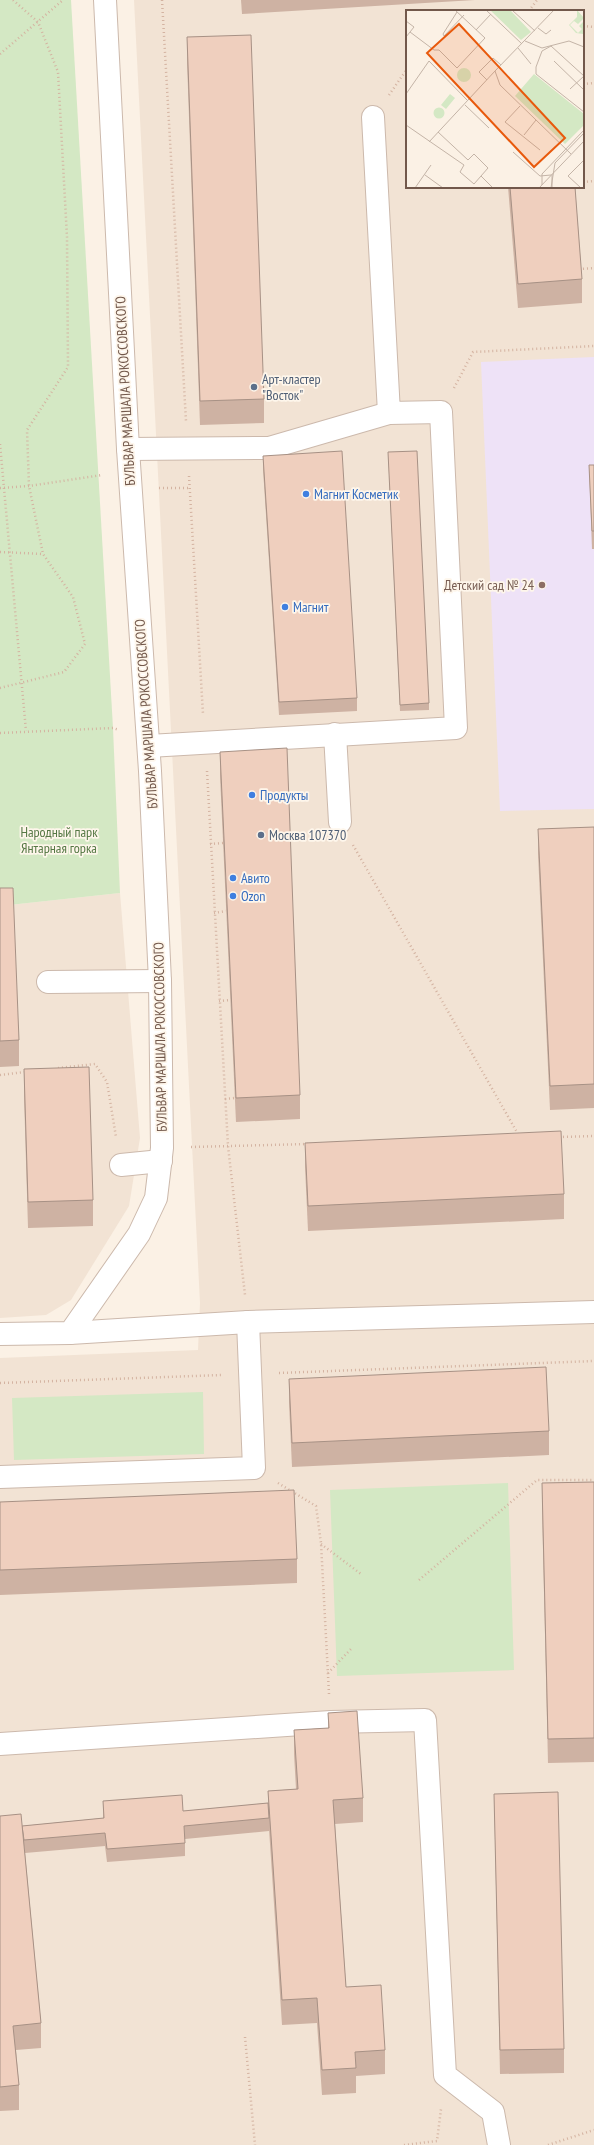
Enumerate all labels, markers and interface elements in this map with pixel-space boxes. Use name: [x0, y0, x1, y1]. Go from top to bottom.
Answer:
inset map: [406, 10, 584, 188]
street label: БУЛЬВАР МАРШАЛА РОКОССОВСКОГО: [111, 295, 139, 486]
place label: Арт-кластер "Восток": [262, 370, 321, 404]
marker: Арт-кластер "Восток": [249, 382, 259, 392]
place label: Магнит Косметик: [314, 485, 399, 503]
marker: Магнит Косметик: [301, 489, 311, 499]
place label: Детский сад № 24: [444, 576, 535, 594]
marker: Детский сад № 24: [537, 580, 547, 590]
place label: Магнит: [293, 598, 329, 616]
marker: Магнит: [280, 602, 290, 612]
street label: БУЛЬВАР МАРШАЛА РОКОССОВСКОГО: [130, 618, 162, 809]
place label: Продукты: [260, 786, 308, 804]
marker: Продукты: [247, 790, 257, 800]
park label: Народный парк Янтарная горка: [20, 823, 98, 857]
place label: Москва 107370: [269, 826, 346, 844]
marker: Москва 107370: [256, 830, 266, 840]
place label: Авито: [241, 869, 270, 887]
marker: Авито: [228, 873, 238, 883]
place label: Ozon: [241, 887, 266, 905]
marker: Ozon: [228, 891, 238, 901]
street label: БУЛЬВАР МАРШАЛА РОКОССОВСКОГО: [149, 942, 171, 1132]

